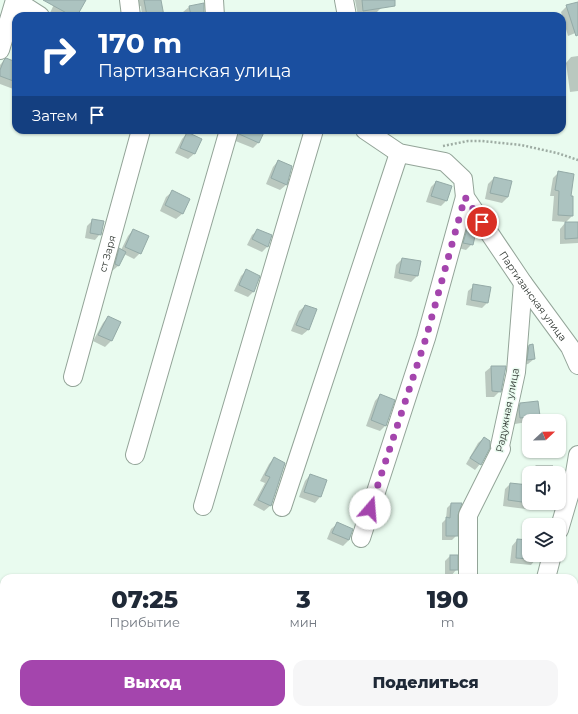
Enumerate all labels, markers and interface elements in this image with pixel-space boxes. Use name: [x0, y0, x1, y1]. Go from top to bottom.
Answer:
text: 170 m: [98, 26, 182, 60]
icon: right: [32, 28, 84, 80]
text: Партизанская улица: [98, 60, 291, 82]
icon: arrive: [86, 104, 108, 126]
text: Затем: [32, 106, 78, 125]
pin: [465, 205, 499, 239]
icon: arrive: [471, 211, 493, 233]
street label: ст Заря: [96, 234, 119, 274]
street label: Партизанская улица: [496, 249, 569, 344]
street label: Радужная улица: [493, 367, 522, 453]
north arrow: [522, 414, 566, 458]
map controls: [522, 414, 566, 562]
button: sound: [522, 466, 566, 510]
position arrow: [349, 488, 391, 530]
button: layers: [522, 518, 566, 562]
text: 07:25: [111, 585, 178, 614]
text: 3: [296, 585, 311, 614]
text: 190: [427, 585, 469, 614]
text: Прибытие: [109, 614, 180, 630]
text: мин: [289, 614, 317, 630]
text: m: [441, 614, 455, 630]
button: Выход: [20, 660, 285, 706]
button: Поделиться: [293, 660, 558, 706]

